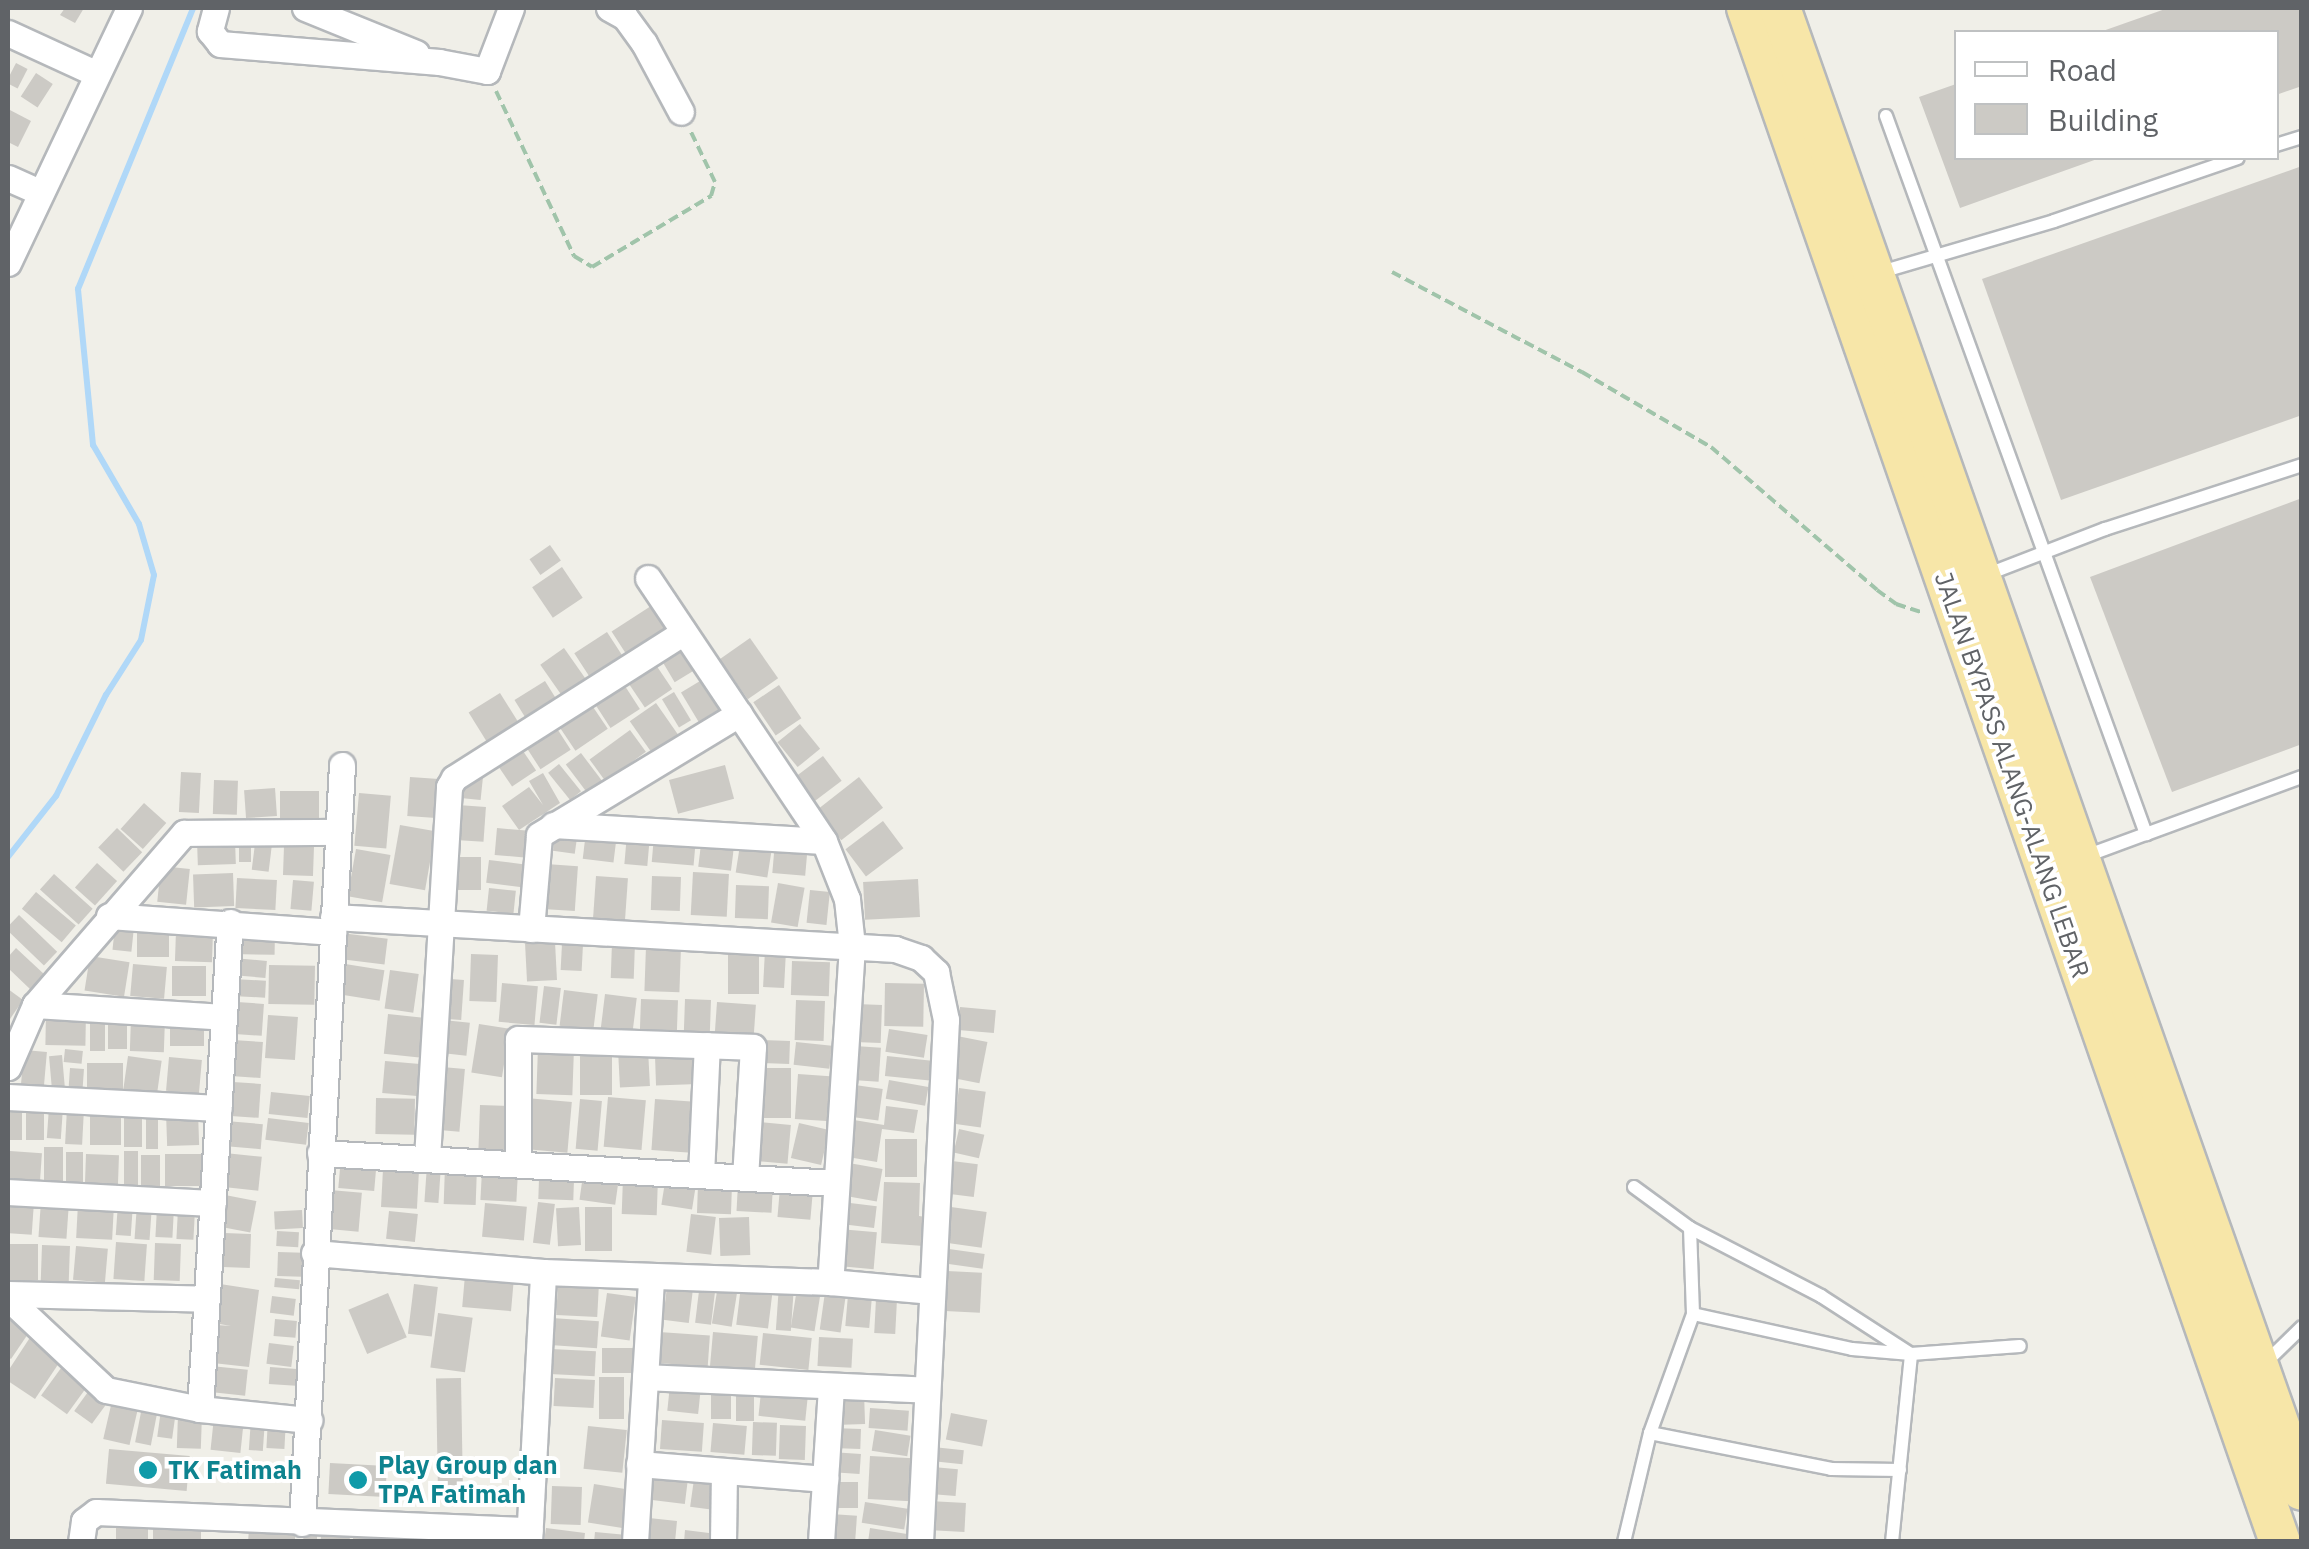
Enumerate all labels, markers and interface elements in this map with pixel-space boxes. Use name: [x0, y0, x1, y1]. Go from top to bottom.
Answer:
legend: [1954, 30, 2279, 160]
text: Road: [2048, 50, 2117, 89]
text: Building: [2048, 100, 2158, 139]
street label: JALAN BYPASS ALANG-ALANG LEBAR: [1928, 568, 2096, 982]
place label: Play Group dan TPA Fatimah: [378, 1451, 558, 1510]
place label: TK Fatimah: [168, 1455, 302, 1485]
marker: TK Fatimah: [137, 1459, 159, 1481]
marker: Play Group dan TPA Fatimah: [347, 1469, 369, 1491]

